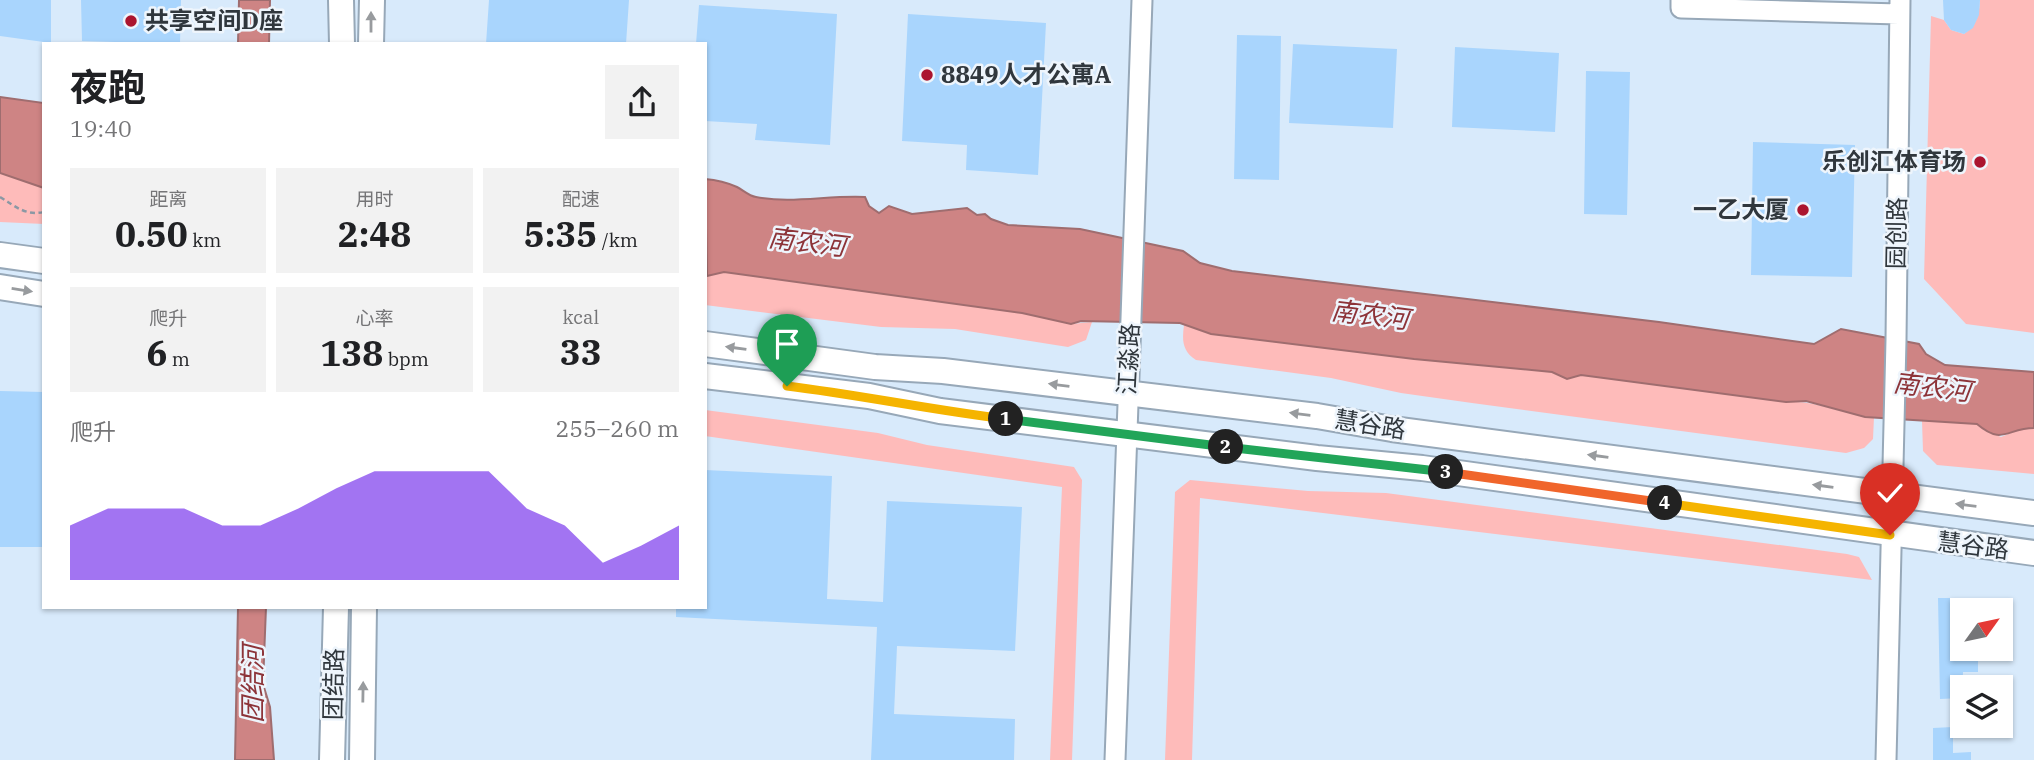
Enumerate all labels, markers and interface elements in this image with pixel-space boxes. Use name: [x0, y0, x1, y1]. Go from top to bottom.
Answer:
place label: 共享空间D座: [145, 4, 283, 36]
one-way arrow: [365, 11, 377, 33]
marker: 共享空间D座: [123, 13, 139, 29]
place label: 8849人才公寓A: [941, 58, 1112, 90]
text: 夜跑: [70, 62, 146, 111]
button: share: [605, 65, 679, 139]
marker: 8849人才公寓A: [919, 67, 935, 83]
text: 19:40: [70, 113, 132, 143]
place label: 乐创汇体育场: [1822, 145, 1966, 177]
marker: 乐创汇体育场: [1972, 154, 1988, 170]
text: 距离: [149, 187, 187, 211]
text: 用时: [355, 187, 394, 211]
text: 配速: [562, 187, 600, 211]
place label: 一乙大厦: [1693, 193, 1789, 225]
street label: 园创路: [1879, 197, 1913, 269]
marker: 一乙大厦: [1795, 202, 1811, 218]
text: 0.50: [115, 211, 188, 257]
text: 2:48: [338, 211, 411, 257]
text: 5:35: [524, 211, 597, 257]
water label: 南农河: [766, 219, 853, 263]
text: km: [188, 228, 221, 252]
text: /km: [597, 228, 638, 252]
one-way arrow: [11, 285, 33, 296]
water label: 南农河: [1329, 292, 1416, 336]
text: kcal: [563, 305, 599, 329]
text: 爬升: [149, 306, 187, 330]
text: 心率: [355, 306, 394, 330]
pin: [757, 314, 817, 386]
street label: 江淼路: [1110, 322, 1146, 396]
icon: arrive: [768, 325, 806, 363]
text: 33: [560, 329, 602, 375]
text: 6: [146, 330, 167, 376]
text: 138: [320, 330, 383, 376]
one-way arrow: [725, 342, 747, 353]
text: m: [167, 347, 190, 371]
text: bpm: [383, 347, 429, 371]
water label: 南农河: [1891, 364, 1978, 408]
one-way arrow: [1048, 380, 1070, 391]
pin: 1: [988, 402, 1024, 436]
street label: 慧谷路: [1332, 403, 1408, 445]
text: 1: [1000, 406, 1011, 430]
one-way arrow: [1288, 408, 1310, 419]
text: 255–260 m: [555, 413, 679, 443]
text: 爬升: [70, 416, 116, 446]
pin: 2: [1208, 430, 1244, 464]
text: 2: [1220, 434, 1231, 458]
one-way arrow: [1586, 451, 1608, 462]
pin: 3: [1428, 454, 1464, 490]
text: 3: [1440, 459, 1451, 483]
pin: [1860, 463, 1920, 535]
icon: check: [1871, 474, 1909, 512]
one-way arrow: [1812, 481, 1834, 492]
pin: 4: [1648, 486, 1682, 520]
text: 4: [1659, 490, 1670, 514]
one-way arrow: [1955, 499, 1977, 510]
street label: 慧谷路: [1935, 525, 2011, 565]
north arrow: [1950, 598, 2012, 662]
map controls: [1950, 598, 2013, 738]
water label: 团结河: [235, 640, 269, 723]
street label: 团结路: [316, 648, 350, 720]
button: layers: [1950, 675, 2013, 738]
one-way arrow: [357, 681, 369, 703]

